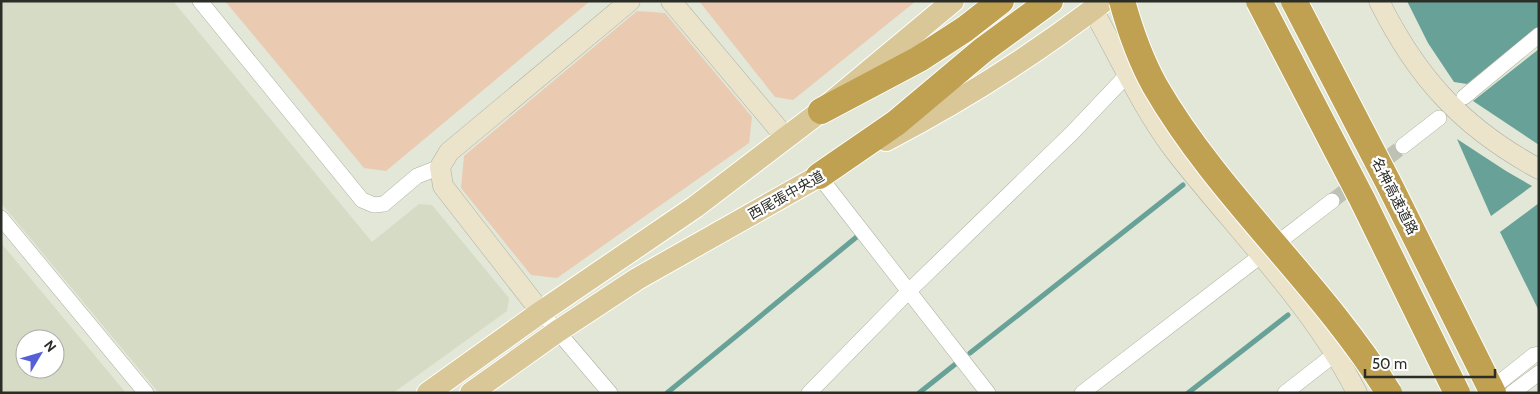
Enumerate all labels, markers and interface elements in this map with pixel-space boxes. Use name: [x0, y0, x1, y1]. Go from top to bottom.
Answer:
street label: 名神高速道路: [1368, 154, 1422, 238]
street label: 西尾張中央道: [745, 167, 827, 223]
north arrow: [15, 329, 65, 379]
text: N: [40, 337, 60, 355]
scale bar: [1365, 346, 1495, 378]
text: 50 m: [1372, 355, 1407, 373]

